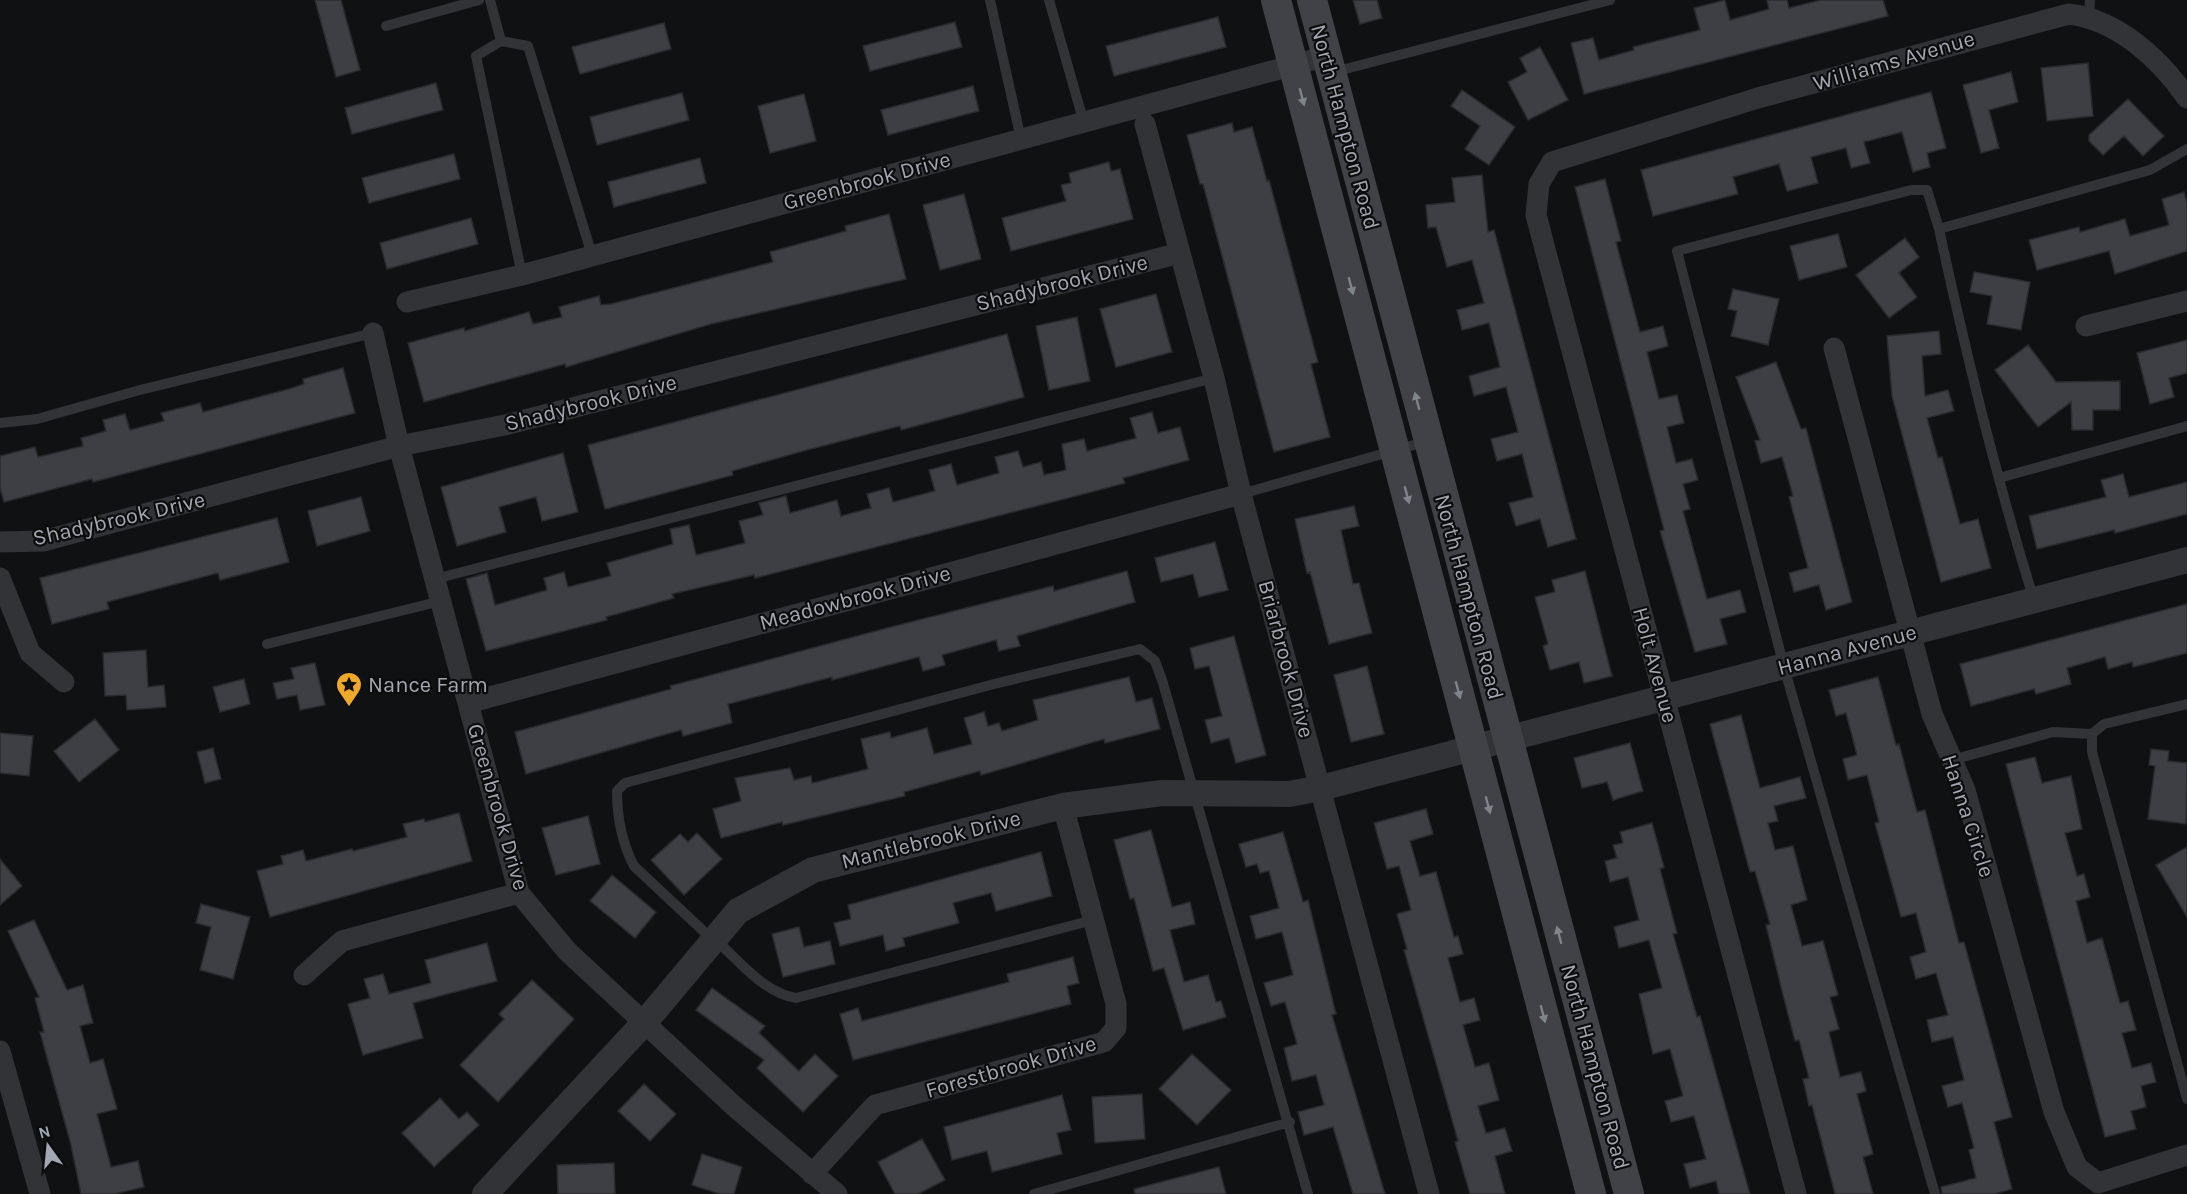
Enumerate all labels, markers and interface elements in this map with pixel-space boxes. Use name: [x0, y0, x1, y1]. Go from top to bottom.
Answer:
street label: North Hampton Road: [1305, 21, 1385, 233]
street label: Williams Avenue: [1810, 25, 1978, 97]
one-way arrow: [1297, 88, 1307, 106]
street label: Greenbrook Drive: [781, 146, 953, 216]
street label: Shadybrook Drive: [973, 249, 1151, 317]
one-way arrow: [1347, 277, 1357, 295]
street label: Shadybrook Drive: [502, 369, 680, 437]
one-way arrow: [1412, 392, 1422, 410]
one-way arrow: [1402, 485, 1412, 504]
street label: Shadybrook Drive: [30, 487, 208, 551]
street label: North Hampton Road: [1429, 491, 1509, 703]
street label: Meadowbrook Drive: [756, 560, 954, 636]
street label: Briarbrook Drive: [1252, 577, 1320, 741]
street label: Holt Avenue: [1627, 604, 1683, 726]
street label: Hanna Avenue: [1775, 619, 1919, 681]
place icon: Nance Farm: [334, 670, 364, 708]
place label: Nance Farm: [368, 672, 488, 698]
one-way arrow: [1454, 681, 1464, 700]
street label: Greenbrook Drive: [462, 721, 534, 893]
street label: Hanna Circle: [1936, 751, 2000, 881]
one-way arrow: [1484, 796, 1494, 814]
street label: Mantlebrook Drive: [839, 805, 1023, 875]
one-way arrow: [1554, 926, 1563, 944]
street label: North Hampton Road: [1555, 961, 1635, 1173]
one-way arrow: [1539, 1005, 1549, 1023]
street label: Forestbrook Drive: [923, 1030, 1099, 1104]
north arrow: [18, 1116, 78, 1176]
text: N: [36, 1121, 52, 1143]

